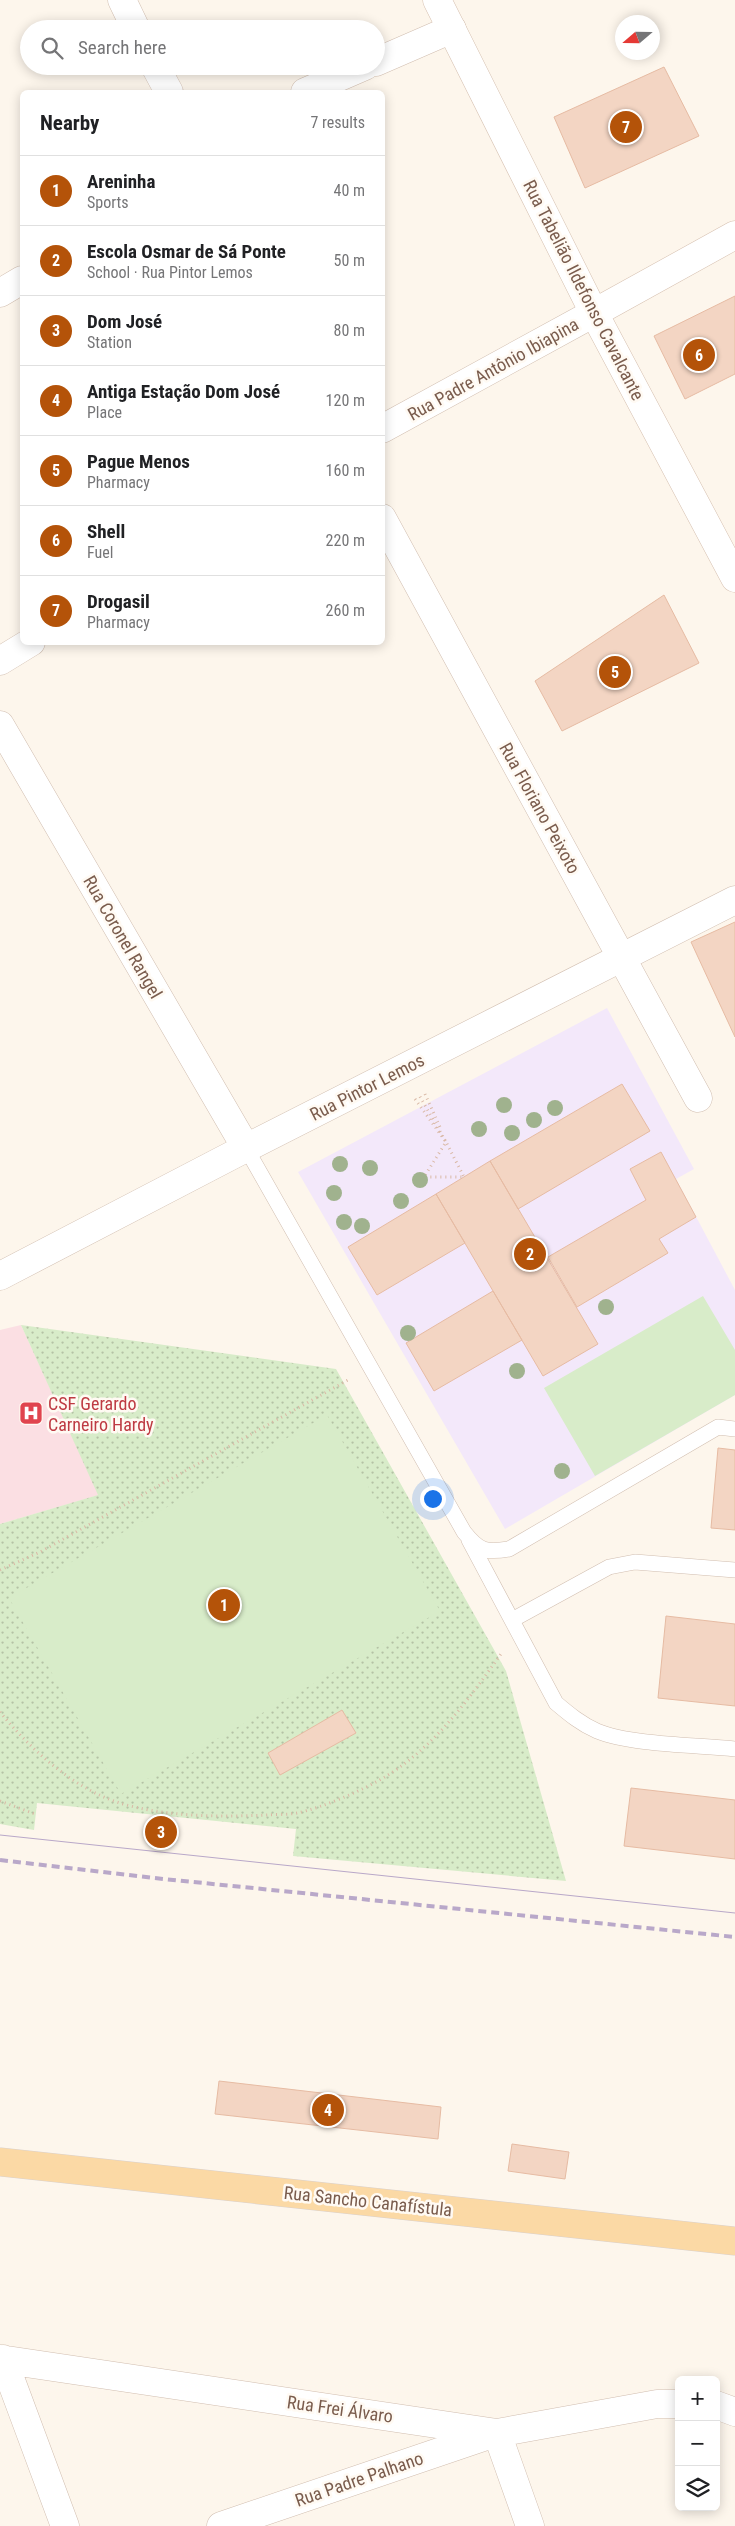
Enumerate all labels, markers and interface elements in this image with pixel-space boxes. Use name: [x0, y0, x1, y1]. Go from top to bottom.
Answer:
north arrow: [615, 15, 660, 60]
search box: [20, 20, 385, 75]
icon: search: [38, 34, 66, 62]
text: Search here: [78, 36, 166, 59]
pin: 7: [610, 108, 642, 146]
text: Nearby: [40, 111, 99, 135]
text: 7 results: [310, 113, 365, 132]
text: Areninha: [87, 170, 155, 193]
street label: Rua Tabelião Ildefonso Cavalcante: [519, 176, 649, 404]
text: 1: [52, 181, 60, 200]
text: 40 m: [333, 181, 365, 200]
text: Sports: [87, 193, 129, 212]
text: Escola Osmar de Sá Ponte: [87, 240, 286, 263]
text: 2: [52, 251, 60, 270]
text: 50 m: [333, 251, 365, 270]
text: School · Rua Pintor Lemos: [87, 263, 253, 282]
text: Dom José: [87, 310, 162, 333]
street label: Rua Padre Antônio Ibiapina: [404, 313, 582, 425]
text: 3: [52, 321, 60, 340]
text: 80 m: [333, 321, 365, 340]
text: Station: [87, 333, 132, 352]
pin: 6: [683, 336, 715, 374]
text: Antiga Estação Dom José: [87, 380, 280, 403]
text: 4: [52, 391, 60, 410]
text: 120 m: [326, 391, 365, 410]
text: Place: [87, 403, 122, 422]
text: Pague Menos: [87, 450, 190, 473]
text: 5: [52, 461, 60, 480]
text: 160 m: [326, 461, 365, 480]
text: Pharmacy: [87, 473, 150, 492]
text: Shell: [87, 520, 125, 543]
text: 6: [52, 531, 60, 550]
text: 220 m: [326, 531, 365, 550]
text: Fuel: [87, 543, 113, 562]
text: Drogasil: [87, 590, 150, 613]
text: 7: [52, 601, 60, 620]
text: 260 m: [326, 601, 365, 620]
text: Pharmacy: [87, 613, 150, 632]
pin: 5: [599, 653, 631, 691]
street label: Rua Floriano Peixoto: [495, 739, 585, 877]
street label: Rua Coronel Rangel: [79, 872, 167, 1002]
street label: Rua Pintor Lemos: [306, 1049, 428, 1125]
pin: 2: [514, 1235, 546, 1273]
place label: CSF Gerardo Carneiro Hardy: [48, 1393, 154, 1435]
hospital icon: CSF Gerardo Carneiro Hardy: [18, 1400, 44, 1426]
your location: [420, 1486, 446, 1512]
pin: 1: [208, 1586, 240, 1624]
pin: 3: [145, 1813, 177, 1851]
pin: 4: [312, 2091, 344, 2129]
street label: Rua Sancho Canafístula: [283, 2182, 453, 2220]
map controls: [675, 2376, 720, 2511]
button: +: [675, 2376, 720, 2421]
street label: Rua Frei Álvaro: [286, 2391, 394, 2427]
button: −: [675, 2421, 720, 2466]
street label: Rua Padre Palhano: [292, 2447, 426, 2511]
button: layers: [675, 2466, 720, 2511]

